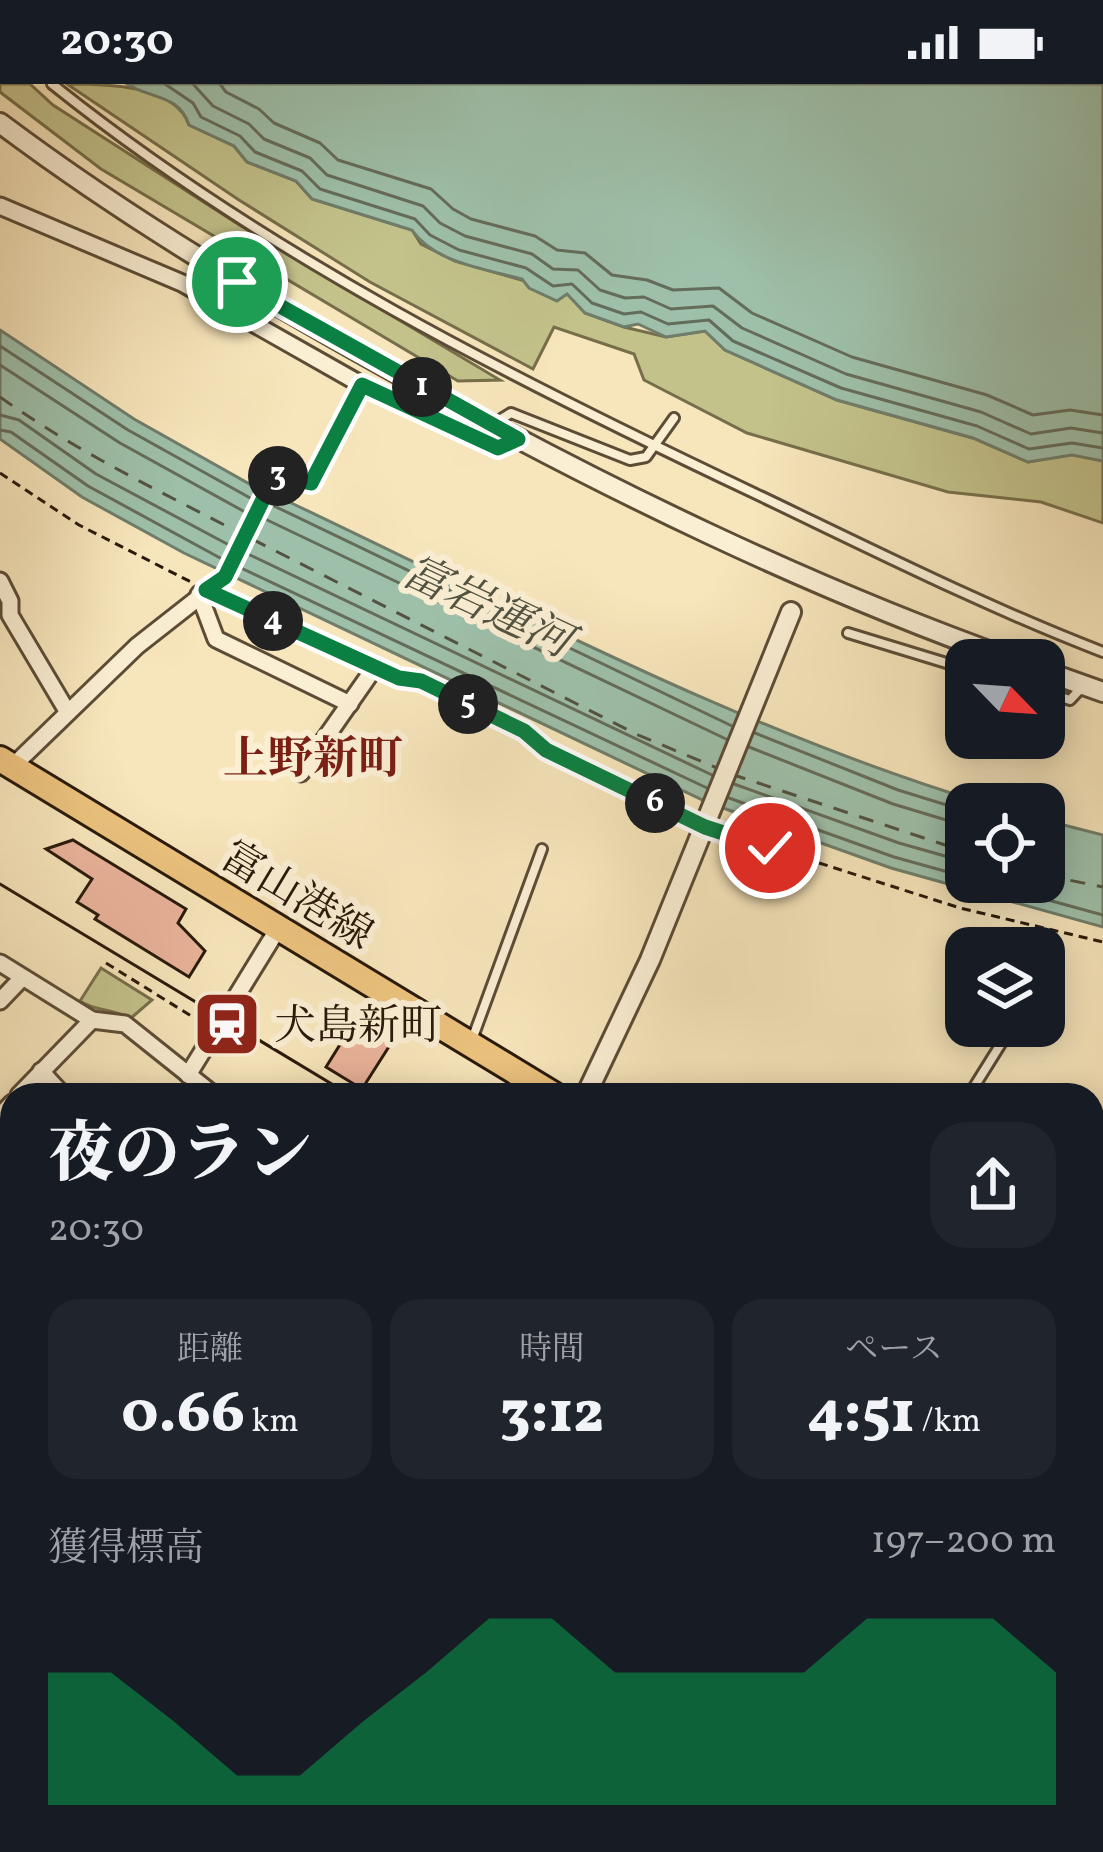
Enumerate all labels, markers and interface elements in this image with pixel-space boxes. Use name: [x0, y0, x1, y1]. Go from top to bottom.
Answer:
text: 20:30: [60, 11, 174, 74]
pin: [186, 231, 288, 333]
icon: arrive: [204, 249, 270, 315]
pin: 1: [392, 357, 452, 417]
text: 1: [415, 364, 429, 410]
pin: 3: [248, 446, 308, 506]
text: 3: [270, 453, 286, 499]
water label: 富岩運河: [391, 542, 587, 679]
pin: 4: [243, 591, 303, 651]
text: 4: [263, 598, 283, 644]
north arrow: [945, 639, 1065, 759]
map controls: [945, 639, 1065, 1047]
pin: 5: [438, 674, 498, 734]
text: 5: [460, 681, 476, 727]
district label: 上野新町: [223, 730, 403, 793]
pin: 6: [625, 773, 685, 833]
text: 6: [646, 780, 664, 826]
button: locate: [945, 783, 1065, 903]
pin: [719, 797, 821, 899]
icon: check: [737, 815, 803, 881]
street label: 富山港線: [208, 829, 383, 966]
button: layers: [945, 927, 1065, 1047]
station icon: 犬島新町: [192, 989, 262, 1059]
place label: 犬島新町: [274, 999, 442, 1058]
text: 夜のラン: [48, 1112, 312, 1204]
button: share: [930, 1122, 1056, 1248]
text: 20:30: [48, 1203, 144, 1257]
text: 距離: [177, 1328, 243, 1374]
text: 時間: [519, 1328, 585, 1374]
text: ペース: [845, 1328, 943, 1374]
text: 0.66: [121, 1374, 245, 1457]
text: 3:12: [500, 1374, 604, 1457]
text: 4:51: [807, 1374, 915, 1457]
text: km: [245, 1400, 299, 1446]
text: /km: [915, 1400, 981, 1446]
text: 197–200 m: [871, 1515, 1056, 1569]
text: 獲得標高: [48, 1523, 204, 1577]

